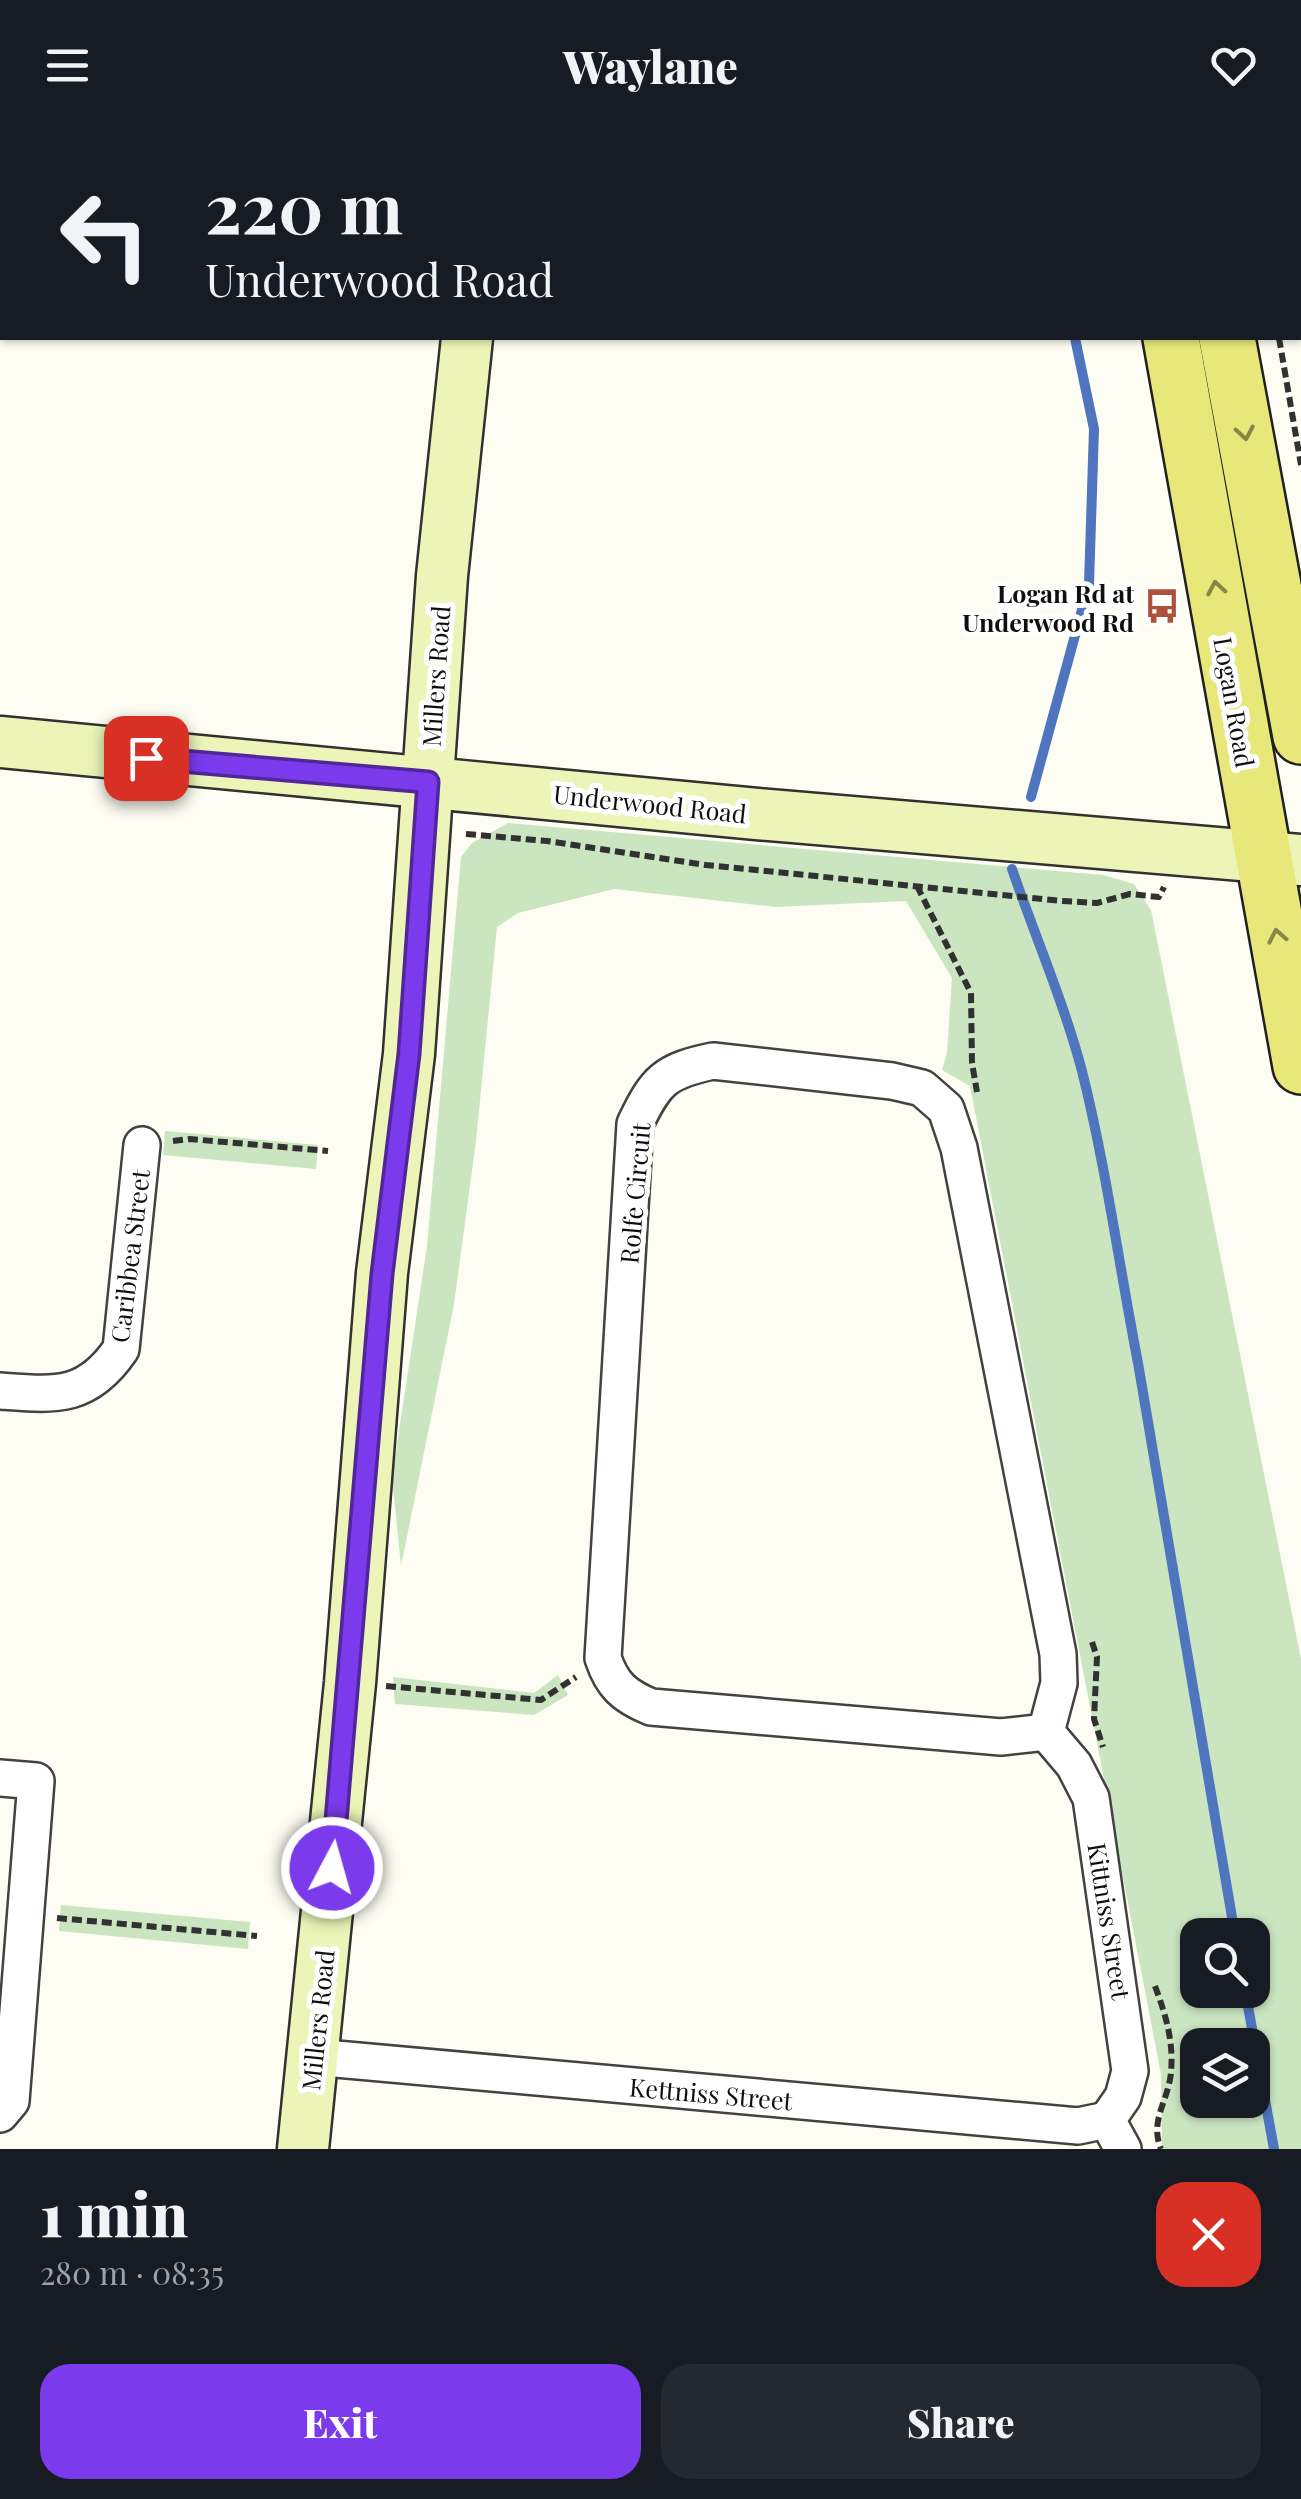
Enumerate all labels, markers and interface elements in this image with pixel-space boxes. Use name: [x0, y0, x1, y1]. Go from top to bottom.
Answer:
text: Waylane: [563, 35, 738, 95]
icon: menu: [40, 38, 95, 93]
icon: heart: [1206, 38, 1261, 93]
text: 220 m: [205, 158, 403, 252]
icon: left: [40, 170, 170, 300]
text: Underwood Road: [205, 248, 554, 308]
one-way arrow: [1233, 425, 1254, 442]
place label: Logan Rd at Underwood Rd: [962, 576, 1134, 638]
one-way arrow: [1206, 580, 1227, 597]
bus stop icon: Logan Rd at Underwood Rd: [1143, 587, 1181, 625]
street label: Millers Road: [414, 604, 456, 748]
street label: Logan Road: [1207, 634, 1263, 770]
pin: [104, 716, 189, 801]
icon: arrive: [119, 731, 174, 786]
street label: Underwood Road: [552, 776, 748, 830]
one-way arrow: [1267, 928, 1288, 944]
street label: Rolfe Circuit: [611, 1120, 657, 1265]
street label: Caribbea Street: [102, 1166, 156, 1345]
position arrow: [280, 1816, 384, 1920]
street label: Kittniss Street: [1081, 1840, 1139, 2003]
map controls: [1180, 1918, 1270, 2118]
button: search: [1180, 1918, 1270, 2008]
street label: Millers Road: [293, 1948, 341, 2092]
button: layers: [1180, 2028, 1270, 2118]
street label: Kettniss Street: [628, 2069, 795, 2117]
text: 1 min: [40, 2172, 188, 2252]
button: close: [1156, 2182, 1261, 2287]
text: 280 m · 08:35: [40, 2250, 224, 2293]
button: Exit: [40, 2364, 641, 2479]
button: Share: [661, 2364, 1261, 2479]

